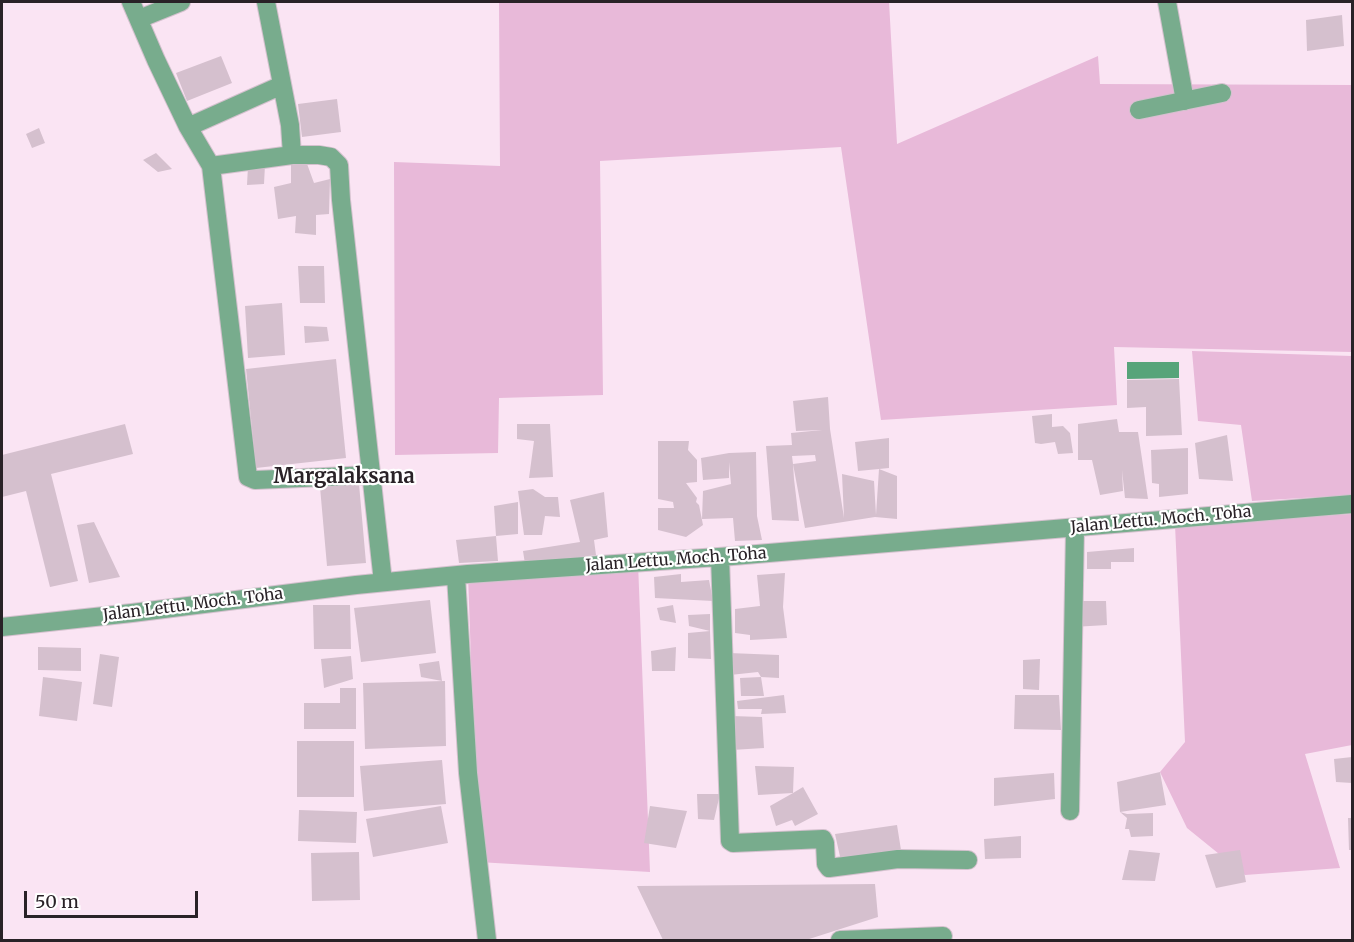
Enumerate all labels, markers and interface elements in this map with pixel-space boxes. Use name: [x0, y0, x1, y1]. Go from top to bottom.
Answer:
district label: Margalaksana: [273, 465, 415, 489]
street label: Jalan Lettu. Moch. Toha: [1070, 503, 1252, 537]
street label: Jalan Lettu. Moch. Toha: [585, 544, 767, 576]
street label: Jalan Lettu. Moch. Toha: [102, 584, 284, 626]
scale bar: [27, 879, 201, 917]
text: 50 m: [35, 890, 79, 913]

